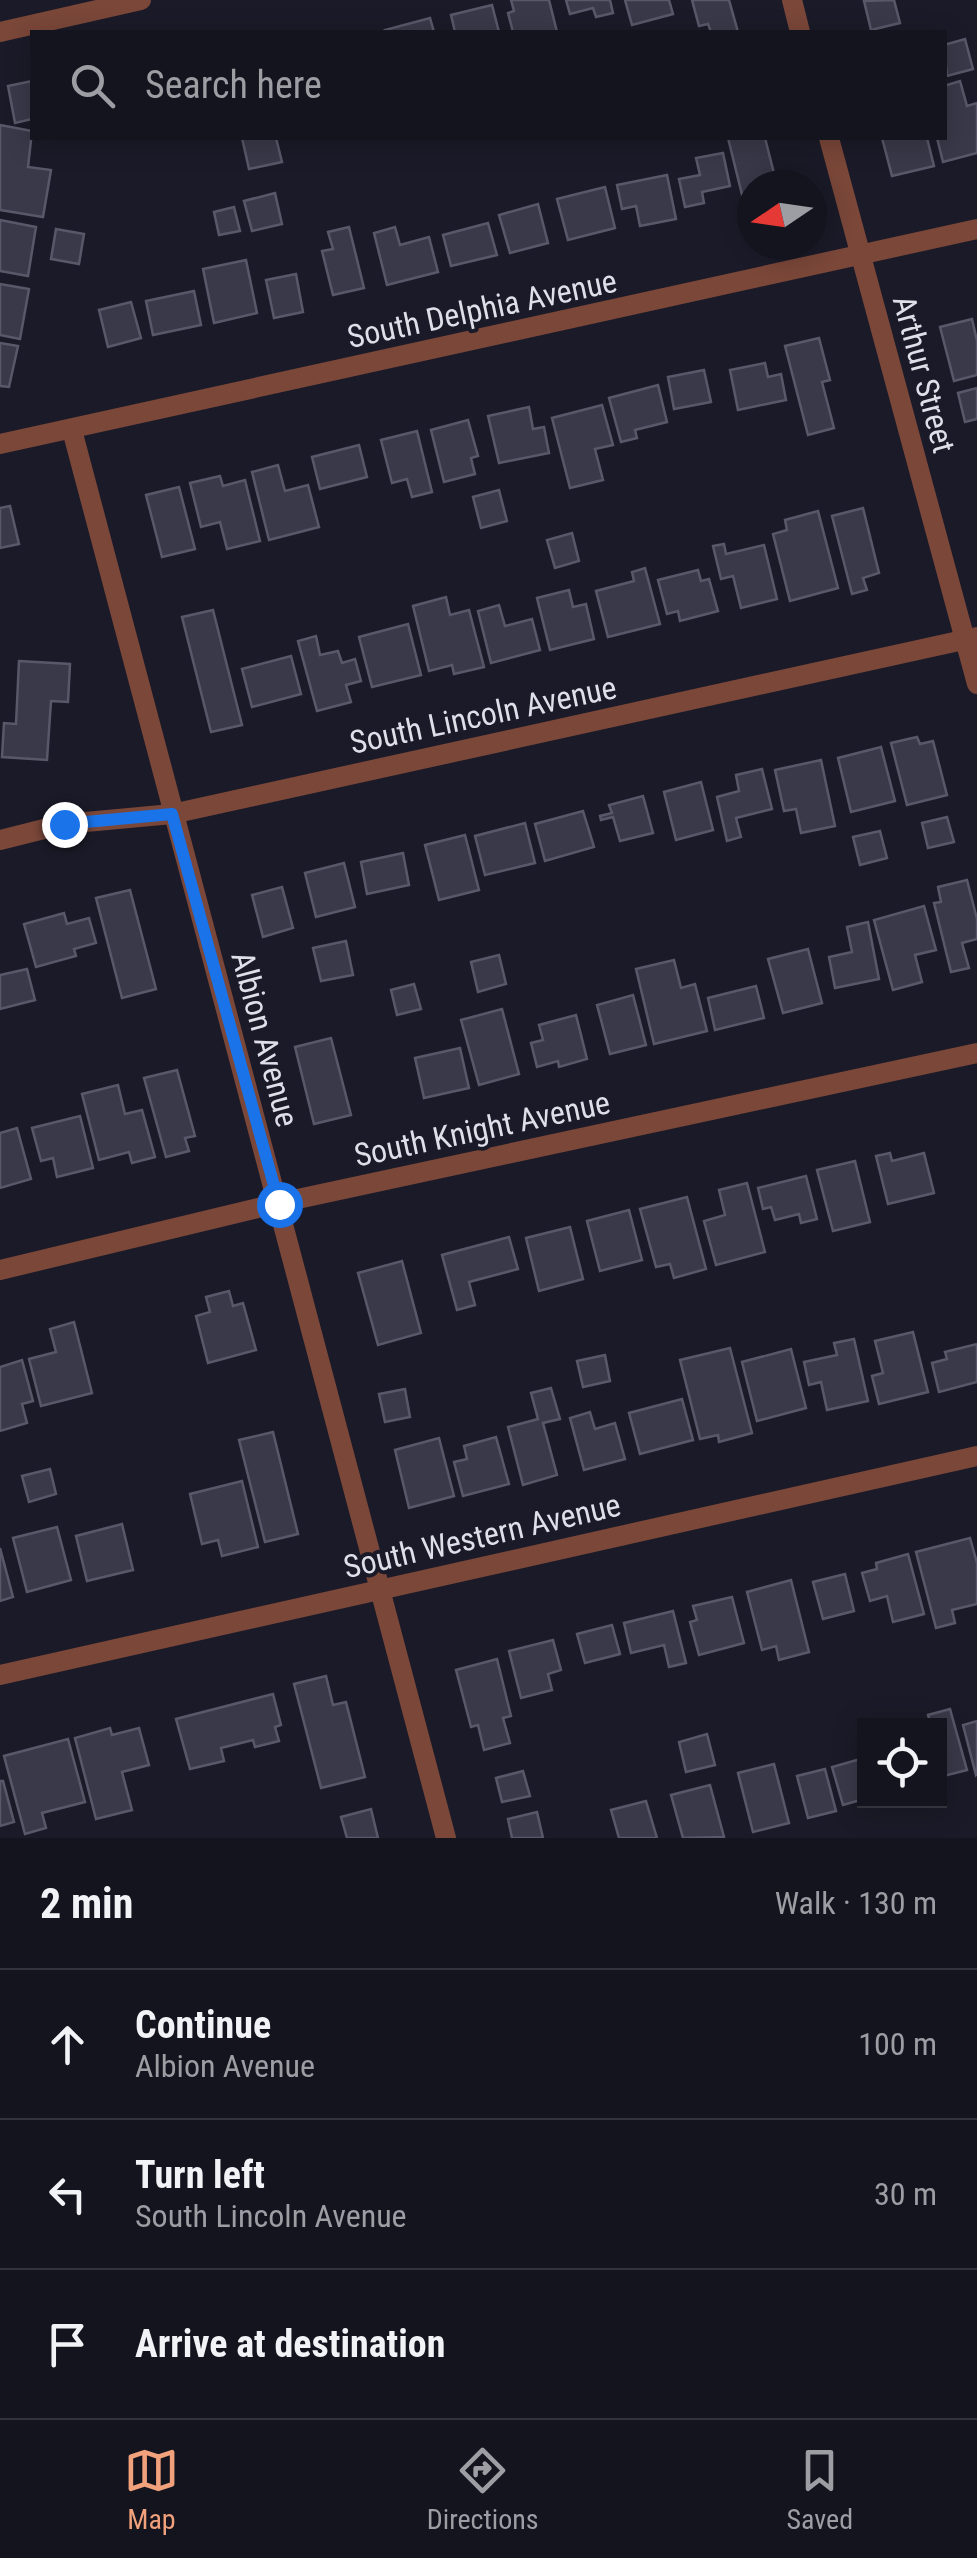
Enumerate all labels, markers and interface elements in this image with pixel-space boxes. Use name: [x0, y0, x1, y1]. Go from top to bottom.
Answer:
search box: [30, 30, 947, 140]
icon: search: [65, 58, 120, 113]
text: Search here: [145, 63, 322, 107]
north arrow: [737, 170, 827, 260]
street label: South Delphia Avenue: [344, 262, 620, 356]
street label: Arthur Street: [885, 291, 963, 457]
street label: South Lincoln Avenue: [346, 668, 620, 762]
route end: [42, 802, 88, 848]
street label: Albion Avenue: [223, 947, 307, 1131]
street label: South Knight Avenue: [351, 1083, 613, 1175]
route start: [257, 1182, 303, 1228]
street label: South Western Avenue: [340, 1486, 624, 1586]
map controls: [857, 1718, 947, 1808]
button: locate: [857, 1718, 947, 1808]
text: 2 min: [40, 1879, 133, 1928]
text: Walk · 130 m: [775, 1884, 937, 1922]
text: Continue: [135, 2003, 271, 2047]
icon: ahead: [40, 2017, 95, 2072]
text: 100 m: [858, 2025, 937, 2063]
text: Albion Avenue: [135, 2047, 315, 2085]
text: Turn left: [135, 2153, 265, 2197]
icon: left: [40, 2167, 95, 2222]
text: 30 m: [874, 2175, 937, 2213]
text: South Lincoln Avenue: [135, 2197, 407, 2235]
icon: arrive: [40, 2317, 95, 2372]
text: Arrive at destination: [135, 2322, 445, 2366]
tab: Map: [124, 2443, 179, 2536]
tab: Directions: [427, 2443, 539, 2536]
tab: Saved: [786, 2443, 853, 2536]

